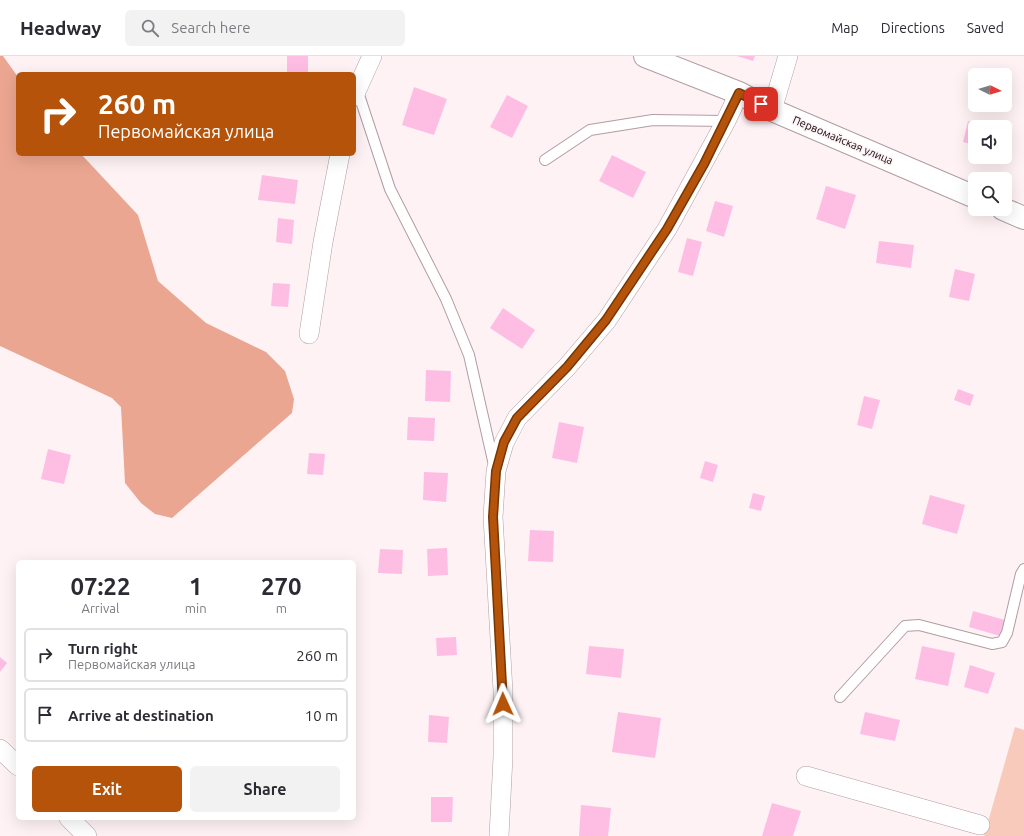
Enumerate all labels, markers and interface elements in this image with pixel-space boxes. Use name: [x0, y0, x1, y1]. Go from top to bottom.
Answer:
search box: [125, 10, 405, 46]
text: Headway: [20, 17, 101, 39]
icon: search: [139, 17, 161, 39]
text: Search here: [171, 19, 251, 36]
text: Map: [831, 20, 859, 36]
text: Directions: [881, 20, 945, 36]
text: Saved: [967, 20, 1004, 36]
north arrow: [968, 68, 1012, 112]
map controls: [968, 68, 1012, 216]
pin: [744, 87, 778, 121]
icon: right: [32, 88, 84, 140]
text: 260 m: [98, 88, 176, 119]
icon: arrive: [750, 93, 772, 115]
street label: Первомайская улица: [791, 113, 895, 167]
button: sound: [968, 120, 1012, 164]
text: Первомайская улица: [98, 121, 274, 141]
button: search: [968, 172, 1012, 216]
text: 07:22: [70, 573, 130, 600]
text: 1: [189, 573, 202, 600]
text: 270: [261, 573, 302, 600]
text: Arrival: [81, 601, 119, 615]
text: min: [185, 601, 207, 615]
text: m: [276, 601, 287, 615]
text: Turn right: [68, 640, 138, 657]
icon: right: [34, 644, 56, 666]
text: 260 m: [296, 647, 338, 664]
text: Первомайская улица: [68, 657, 195, 671]
position arrow: [482, 683, 524, 725]
icon: arrive: [34, 704, 56, 726]
text: Arrive at destination: [68, 707, 214, 724]
text: 10 m: [305, 707, 338, 724]
button: Exit: [32, 766, 182, 812]
button: Share: [190, 766, 340, 812]

